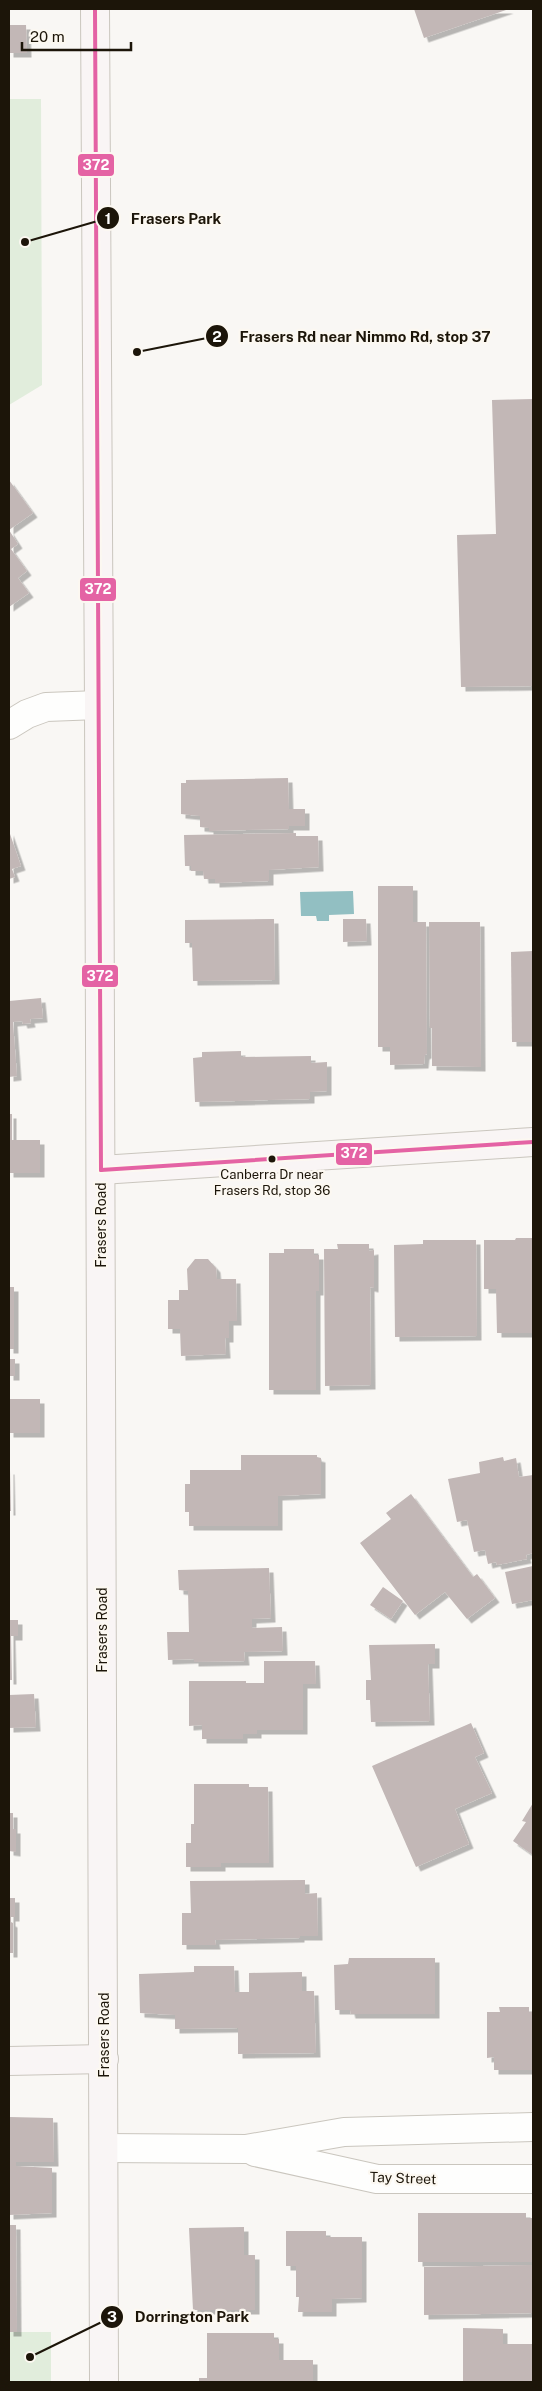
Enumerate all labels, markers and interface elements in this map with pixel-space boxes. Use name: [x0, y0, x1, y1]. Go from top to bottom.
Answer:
scale bar: [22, 20, 131, 52]
text: 20 m: [30, 28, 65, 45]
line badge: 372: [77, 153, 115, 177]
text: 372: [83, 157, 109, 173]
callout: Frasers Park: [96, 203, 231, 233]
text: 1: [105, 210, 111, 227]
text: Frasers Park: [131, 210, 222, 227]
callout: Frasers Rd near Nimmo Rd, stop 37: [205, 321, 501, 351]
text: 2: [212, 328, 222, 345]
text: Frasers Rd near Nimmo Rd, stop 37: [239, 328, 491, 345]
line badge: 372: [79, 577, 117, 602]
text: 372: [85, 581, 111, 597]
line badge: 372: [81, 964, 119, 988]
text: 372: [87, 968, 113, 984]
line badge: 372: [335, 1142, 373, 1166]
text: 372: [341, 1145, 367, 1161]
marker: Canberra Dr near Frasers Rd, stop 36: [267, 1154, 277, 1164]
place label: Canberra Dr near Frasers Rd, stop 36: [214, 1167, 330, 1198]
street label: Frasers Road: [93, 1182, 109, 1268]
street label: Frasers Road: [94, 1587, 110, 1673]
street label: Frasers Road: [96, 1992, 112, 2078]
street label: Tay Street: [369, 2169, 437, 2187]
callout: Dorrington Park: [100, 2302, 259, 2332]
text: 3: [107, 2308, 117, 2325]
text: Dorrington Park: [135, 2308, 249, 2325]

